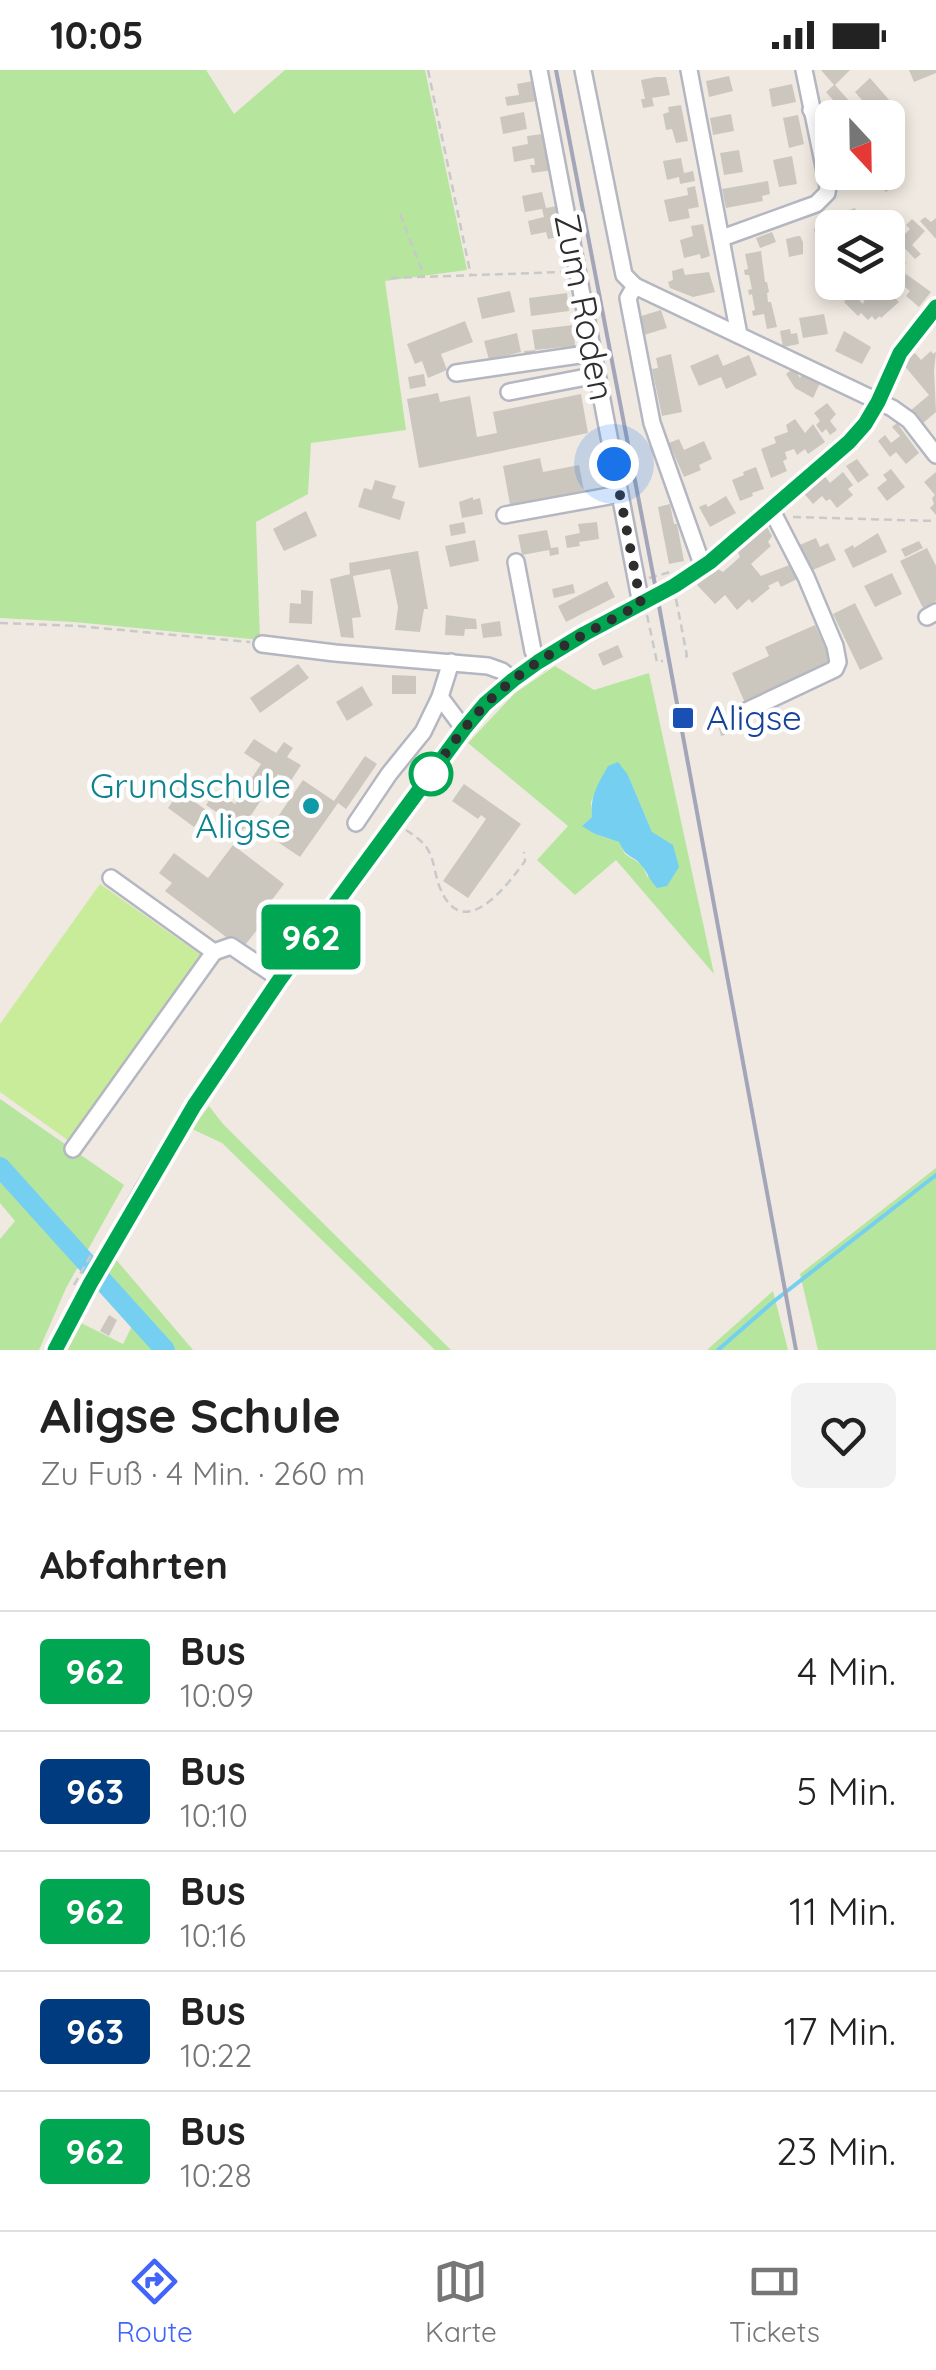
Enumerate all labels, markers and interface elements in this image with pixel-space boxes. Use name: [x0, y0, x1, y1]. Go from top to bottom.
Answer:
text: 10:05: [50, 11, 144, 59]
north arrow: [815, 100, 905, 190]
map controls: [815, 100, 905, 300]
street label: Zum Roden: [545, 210, 625, 404]
button: layers: [815, 210, 905, 300]
your location: [589, 439, 639, 489]
place label: Aligse: [706, 695, 802, 739]
marker: Aligse: [670, 705, 696, 731]
unlabelled marker: [410, 753, 452, 795]
place label: Grundschule Aligse: [90, 763, 291, 847]
marker: Grundschule Aligse: [300, 795, 322, 817]
line badge: 962: [254, 904, 368, 970]
text: 962: [281, 915, 341, 959]
button: heart: [791, 1383, 896, 1488]
text: Aligse Schule: [40, 1385, 341, 1445]
text: Zu Fuß · 4 Min. · 260 m: [40, 1453, 365, 1493]
text: Abfahrten: [40, 1541, 228, 1589]
text: Bus: [180, 1627, 246, 1675]
text: 4 Min.: [797, 1647, 896, 1695]
text: 962: [65, 1649, 125, 1693]
text: 10:09: [180, 1675, 254, 1715]
text: Bus: [180, 1747, 246, 1795]
text: 5 Min.: [797, 1767, 896, 1815]
text: 963: [66, 1769, 124, 1813]
text: 10:10: [180, 1795, 248, 1835]
text: Bus: [180, 1867, 246, 1915]
text: 11 Min.: [789, 1887, 896, 1935]
text: 962: [65, 1889, 125, 1933]
text: 10:16: [180, 1915, 246, 1955]
text: Bus: [180, 1987, 246, 2035]
text: 17 Min.: [784, 2007, 896, 2055]
text: 963: [66, 2009, 124, 2053]
text: 10:22: [180, 2035, 252, 2075]
text: Bus: [180, 2107, 246, 2155]
text: 23 Min.: [776, 2127, 896, 2175]
text: 962: [65, 2129, 125, 2173]
text: 10:28: [180, 2155, 252, 2195]
tab: Route: [116, 2254, 193, 2349]
tab: Karte: [425, 2254, 497, 2349]
tab: Tickets: [729, 2254, 820, 2349]

